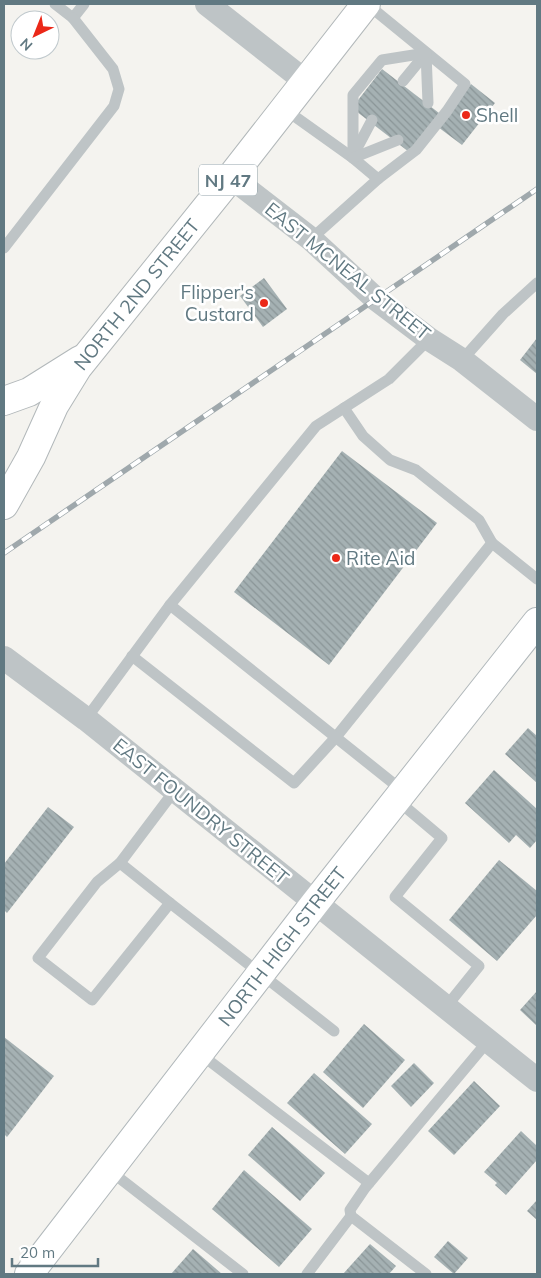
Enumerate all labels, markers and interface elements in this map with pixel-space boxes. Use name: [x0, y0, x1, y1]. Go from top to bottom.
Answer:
north arrow: [10, 10, 60, 60]
text: N: [16, 34, 36, 55]
place label: Shell: [476, 103, 518, 127]
marker: Shell: [460, 109, 472, 121]
road number: NJ 47: [199, 164, 257, 196]
street label: EAST MCNEAL STREET: [260, 197, 436, 346]
street label: NORTH 2ND STREET: [68, 214, 205, 375]
place label: Flipper's Custard: [181, 280, 254, 326]
marker: Flipper's Custard: [258, 297, 270, 309]
place label: Rite Aid: [346, 546, 415, 570]
marker: Rite Aid: [330, 552, 342, 564]
street label: EAST FOUNDRY STREET: [108, 733, 294, 890]
street label: NORTH HIGH STREET: [213, 861, 352, 1031]
scale bar: [12, 1236, 99, 1268]
text: 20 m: [20, 1243, 55, 1262]

